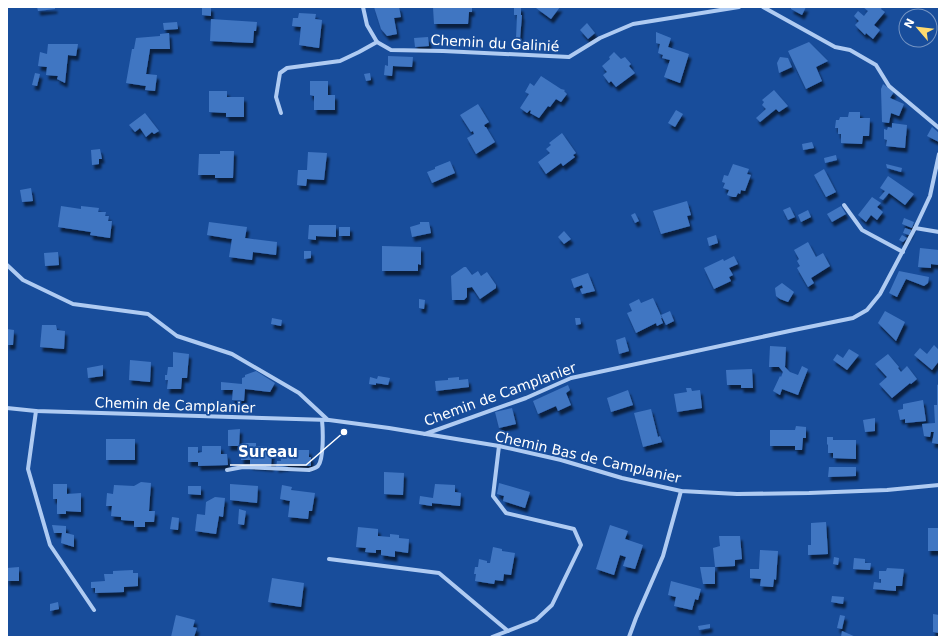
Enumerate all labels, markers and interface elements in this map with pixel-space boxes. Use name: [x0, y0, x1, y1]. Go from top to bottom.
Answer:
north arrow: [898, 8, 938, 48]
text: N: [902, 16, 918, 31]
street label: Chemin du Galinié: [430, 32, 560, 54]
street label: Chemin de Camplanier: [422, 359, 578, 429]
street label: Chemin de Camplanier: [94, 394, 256, 416]
street label: Chemin Bas de Camplanier: [493, 428, 683, 486]
callout: Sureau: [230, 438, 306, 465]
text: Sureau: [238, 443, 298, 461]

